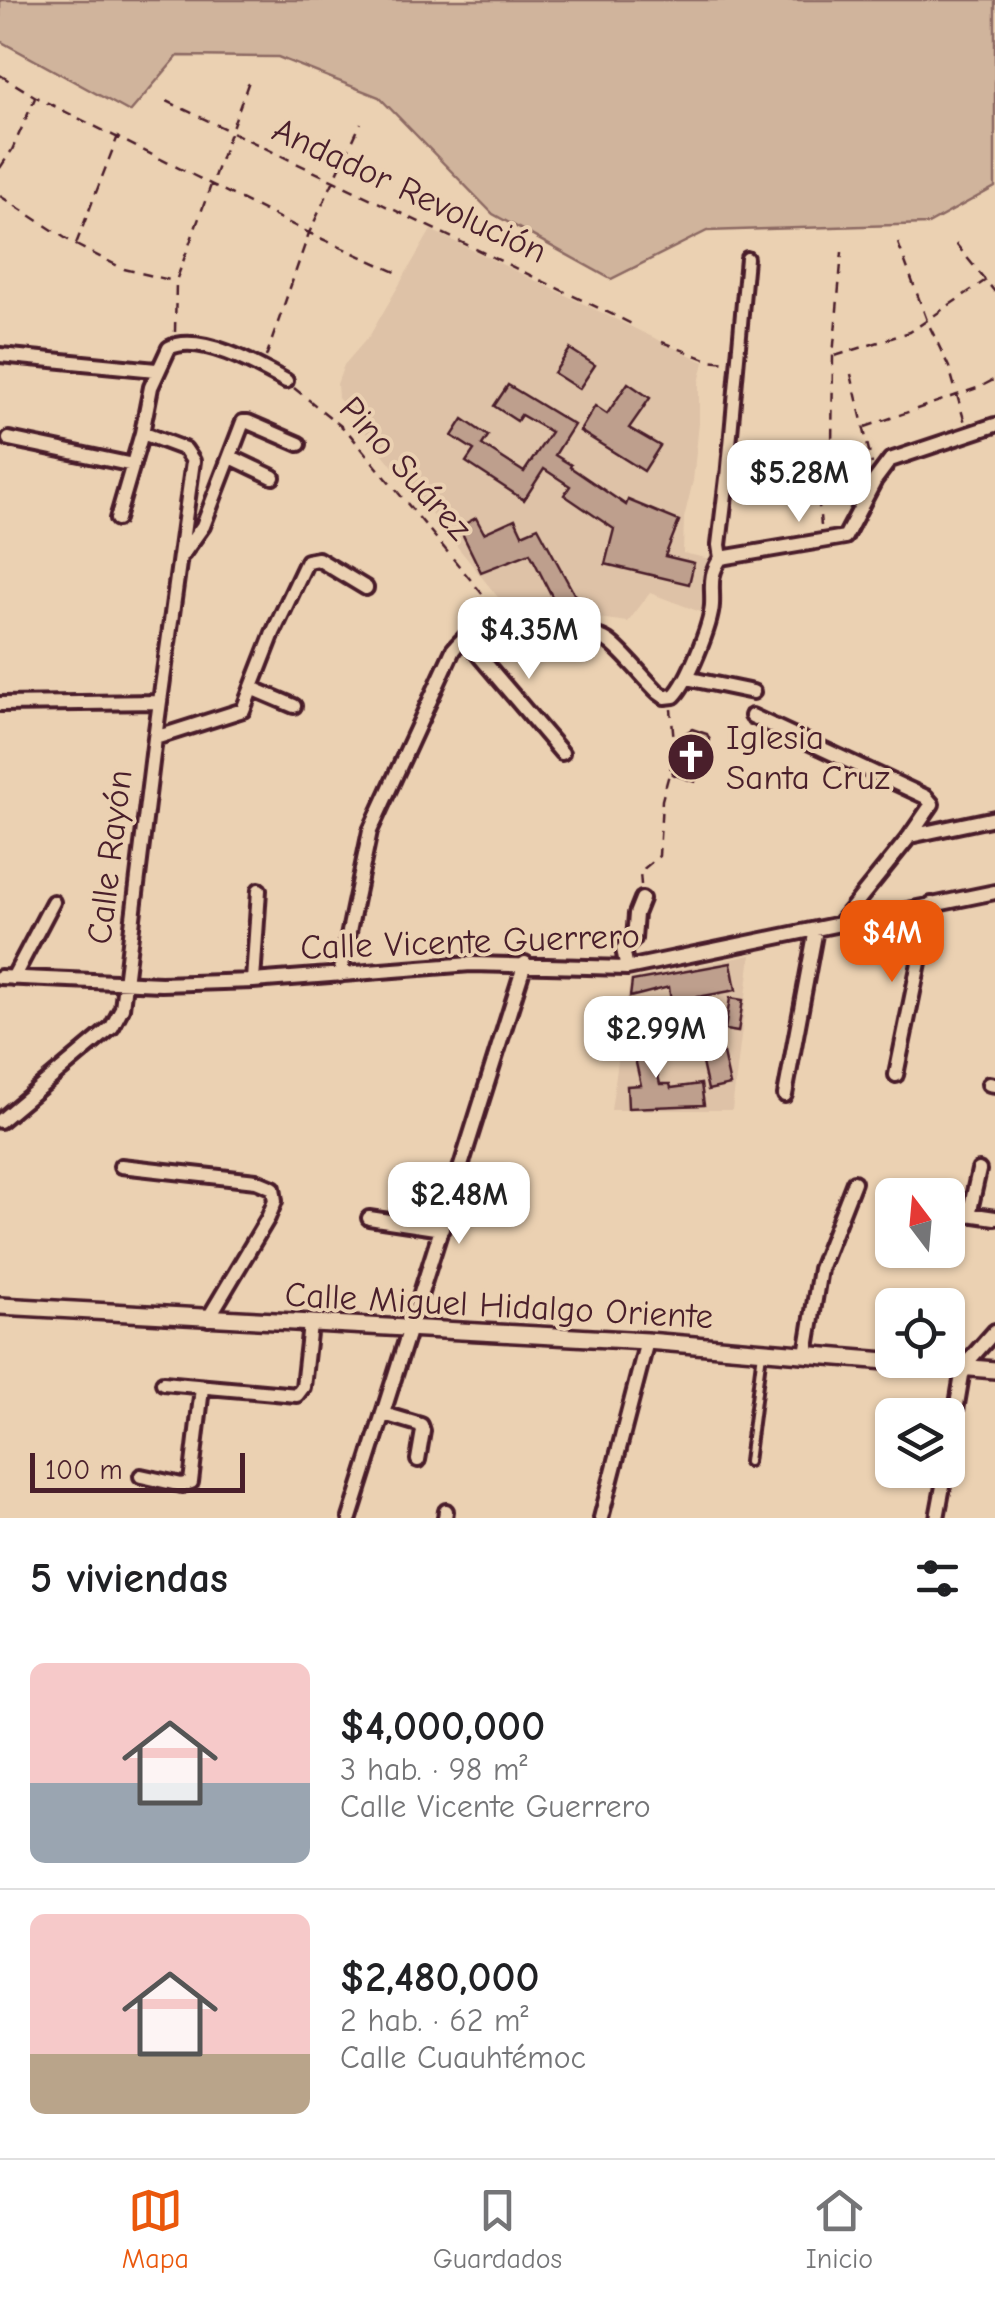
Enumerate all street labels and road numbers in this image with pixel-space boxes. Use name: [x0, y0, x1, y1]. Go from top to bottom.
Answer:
street label: Andador Revolución: [266, 109, 553, 272]
street label: Pino Suárez: [331, 388, 481, 548]
street label: Calle Rayón: [78, 767, 141, 947]
street label: Calle Vicente Guerrero: [300, 915, 641, 968]
street label: Calle Miguel Hidalgo Oriente: [284, 1274, 714, 1337]

